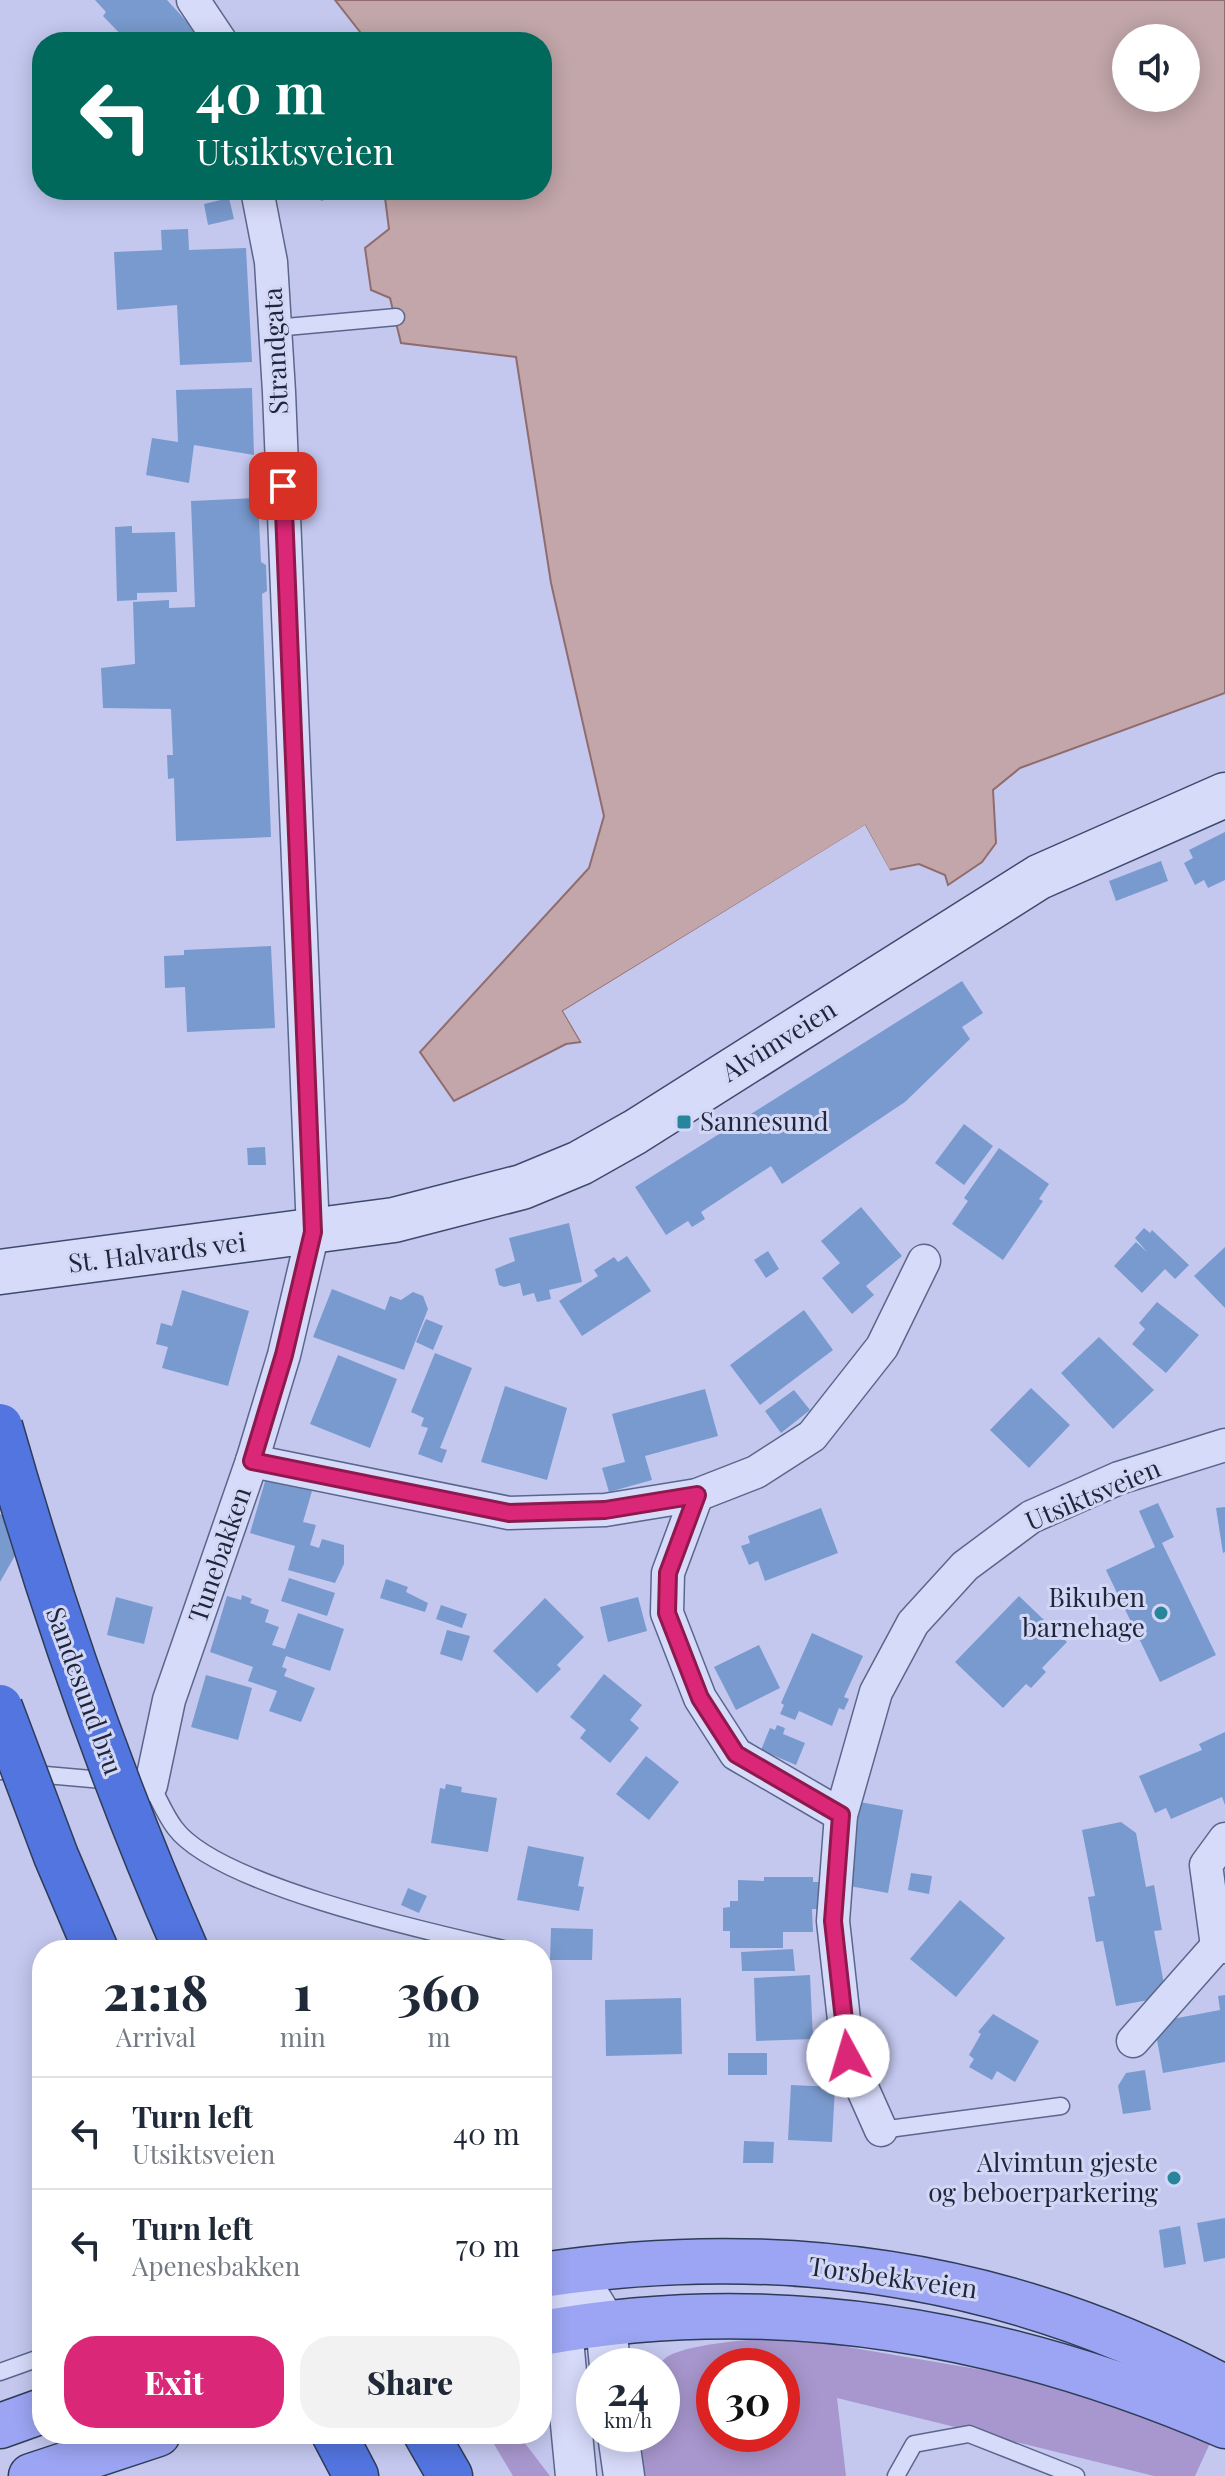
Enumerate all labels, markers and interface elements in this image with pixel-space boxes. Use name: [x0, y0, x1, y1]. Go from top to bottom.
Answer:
map controls: [1112, 24, 1200, 112]
button: sound: [1112, 24, 1200, 112]
text: 40 m: [196, 54, 325, 129]
icon: left: [64, 64, 168, 168]
text: Utsiktsveien: [196, 126, 394, 174]
street label: Strandgata: [254, 287, 295, 415]
pin: [249, 452, 317, 520]
icon: arrive: [261, 464, 305, 508]
street label: Alvimveien: [713, 990, 843, 1089]
place label: Sannesund: [700, 1103, 829, 1138]
marker: Sannesund: [675, 1113, 693, 1131]
street label: St. Halvards vei: [66, 1223, 248, 1280]
street label: Utsiktsveien: [1020, 1449, 1166, 1538]
street label: Tunebakken: [179, 1481, 258, 1627]
place label: Bikuben barnehage: [1022, 1579, 1145, 1644]
street label: Sandesund bru: [39, 1602, 132, 1779]
marker: Bikuben barnehage: [1152, 1604, 1170, 1622]
text: 21:18: [103, 1959, 208, 2023]
text: 1: [293, 1959, 312, 2023]
text: 360: [397, 1959, 481, 2023]
position arrow: [806, 2014, 890, 2098]
text: Arrival: [116, 2019, 196, 2054]
text: min: [280, 2019, 326, 2054]
text: m: [427, 2019, 450, 2054]
text: Turn left: [132, 2096, 253, 2136]
icon: left: [64, 2111, 108, 2155]
text: 40 m: [453, 2113, 520, 2153]
text: Utsiktsveien: [132, 2136, 275, 2171]
place label: Alvimtun gjeste og beboerparkering: [928, 2144, 1158, 2209]
marker: Alvimtun gjeste og beboerparkering: [1165, 2169, 1183, 2187]
text: Turn left: [132, 2208, 253, 2248]
icon: left: [64, 2223, 108, 2267]
text: 70 m: [456, 2225, 520, 2265]
street label: Torsbekkveien: [807, 2247, 980, 2306]
text: Apenesbakken: [132, 2248, 300, 2283]
button: Exit: [64, 2336, 284, 2428]
button: Share: [300, 2336, 520, 2428]
speed limit sign: 30: [696, 2348, 800, 2452]
text: 24: [607, 2363, 649, 2416]
text: km/h: [604, 2406, 652, 2433]

